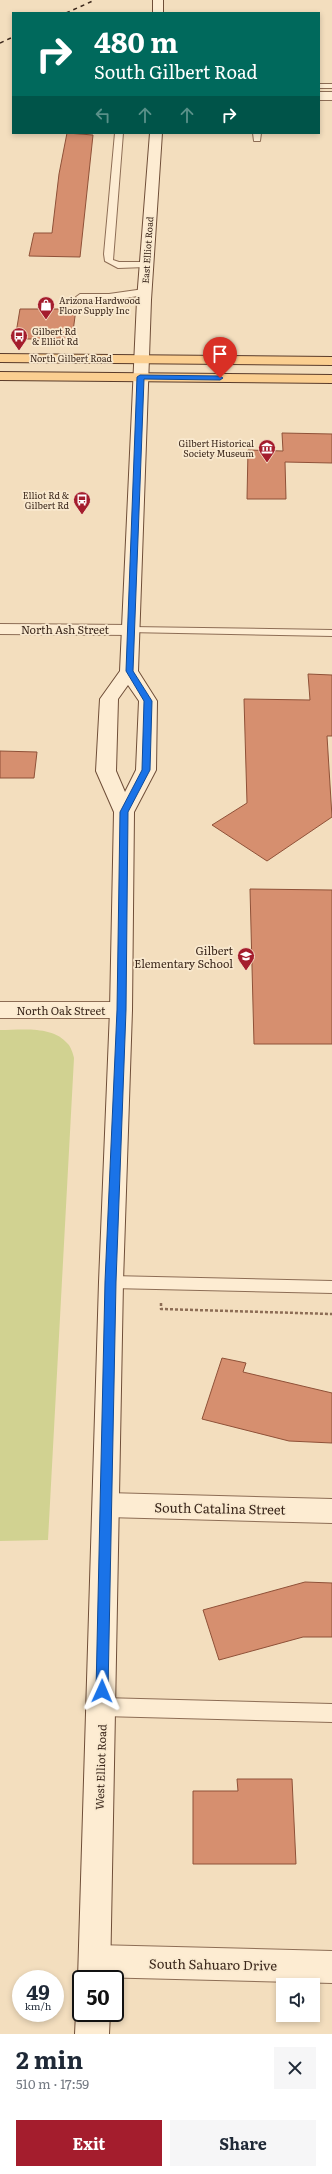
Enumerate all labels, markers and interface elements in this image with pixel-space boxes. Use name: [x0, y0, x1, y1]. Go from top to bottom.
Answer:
text: 480 m: [94, 20, 178, 62]
icon: right: [28, 28, 80, 80]
text: South Gilbert Road: [94, 58, 258, 85]
icon: left: [92, 104, 114, 126]
icon: ahead: [134, 104, 156, 126]
icon: ahead: [176, 104, 198, 126]
icon: right: [218, 104, 240, 126]
street label: East Elliot Road: [138, 216, 156, 284]
place label: Arizona Hardwood Floor Supply Inc: [59, 293, 141, 317]
shop icon: Arizona Hardwood Floor Supply Inc: [36, 295, 56, 320]
place label: Gilbert Rd & Elliot Rd: [32, 324, 79, 348]
bus stop icon: Gilbert Rd & Elliot Rd: [9, 326, 29, 351]
pin: [203, 337, 237, 378]
icon: arrive: [209, 343, 231, 365]
street label: North Gilbert Road: [30, 351, 113, 365]
place label: Gilbert Historical Society Museum: [179, 436, 254, 460]
museum icon: Gilbert Historical Society Museum: [257, 438, 277, 463]
place label: Elliot Rd & Gilbert Rd: [23, 488, 69, 512]
bus stop icon: Elliot Rd & Gilbert Rd: [72, 490, 92, 515]
street label: North Ash Street: [21, 621, 110, 637]
place label: Gilbert Elementary School: [134, 942, 234, 971]
school or university icon: Gilbert Elementary School: [236, 946, 256, 971]
street label: North Oak Street: [17, 1002, 106, 1018]
street label: South Catalina Street: [154, 1497, 287, 1519]
position arrow: [81, 1670, 123, 1712]
street label: West Elliot Road: [91, 1724, 109, 1810]
street label: South Sahuaro Drive: [149, 1953, 277, 1975]
speed limit sign: 50: [72, 1970, 124, 2022]
text: 49: [26, 1976, 50, 2006]
map controls: [276, 1978, 320, 2022]
button: sound: [276, 1978, 320, 2022]
text: km/h: [25, 1998, 51, 2013]
text: 2 min: [16, 2041, 83, 2076]
button: close: [274, 2047, 316, 2089]
text: 510 m · 17:59: [16, 2074, 89, 2093]
button: Exit: [16, 2120, 162, 2166]
button: Share: [170, 2120, 316, 2166]

